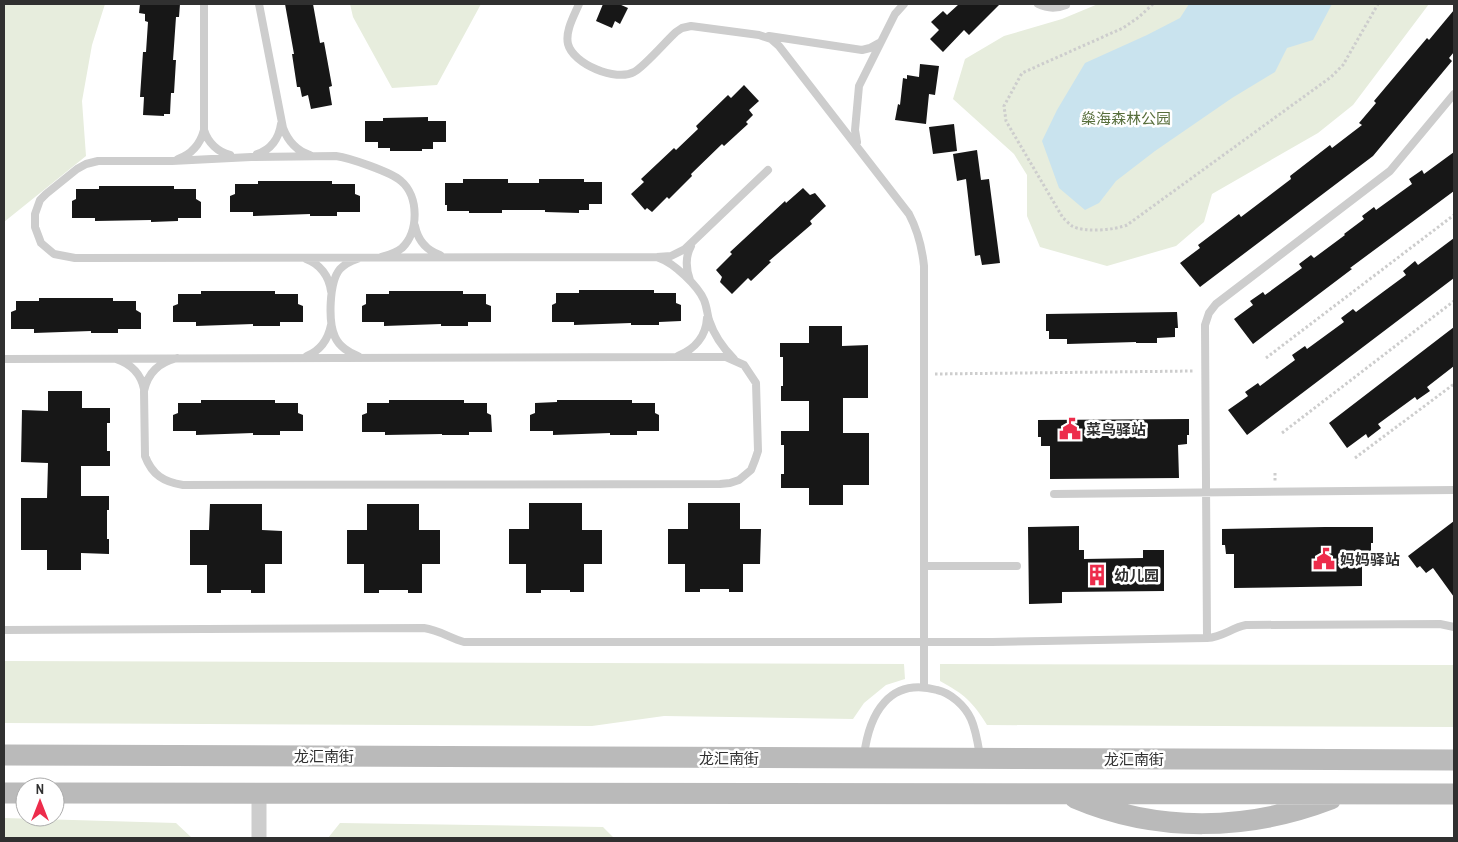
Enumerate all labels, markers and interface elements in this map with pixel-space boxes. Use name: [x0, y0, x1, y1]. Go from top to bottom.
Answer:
park label: 燊海森林公园: [1081, 108, 1171, 129]
public building icon: 菜鸟驿站: [1057, 416, 1083, 442]
place label: 菜鸟驿站: [1086, 419, 1146, 440]
public building icon: 妈妈驿站: [1311, 546, 1337, 572]
place label: 妈妈驿站: [1340, 549, 1400, 570]
building icon: 幼儿园: [1084, 562, 1110, 588]
place label: 幼儿园: [1114, 565, 1159, 586]
street label: 龙汇南街: [294, 746, 354, 767]
street label: 龙汇南街: [699, 748, 759, 769]
street label: 龙汇南街: [1104, 749, 1164, 770]
north arrow: [15, 777, 65, 827]
text: N: [36, 780, 44, 798]

